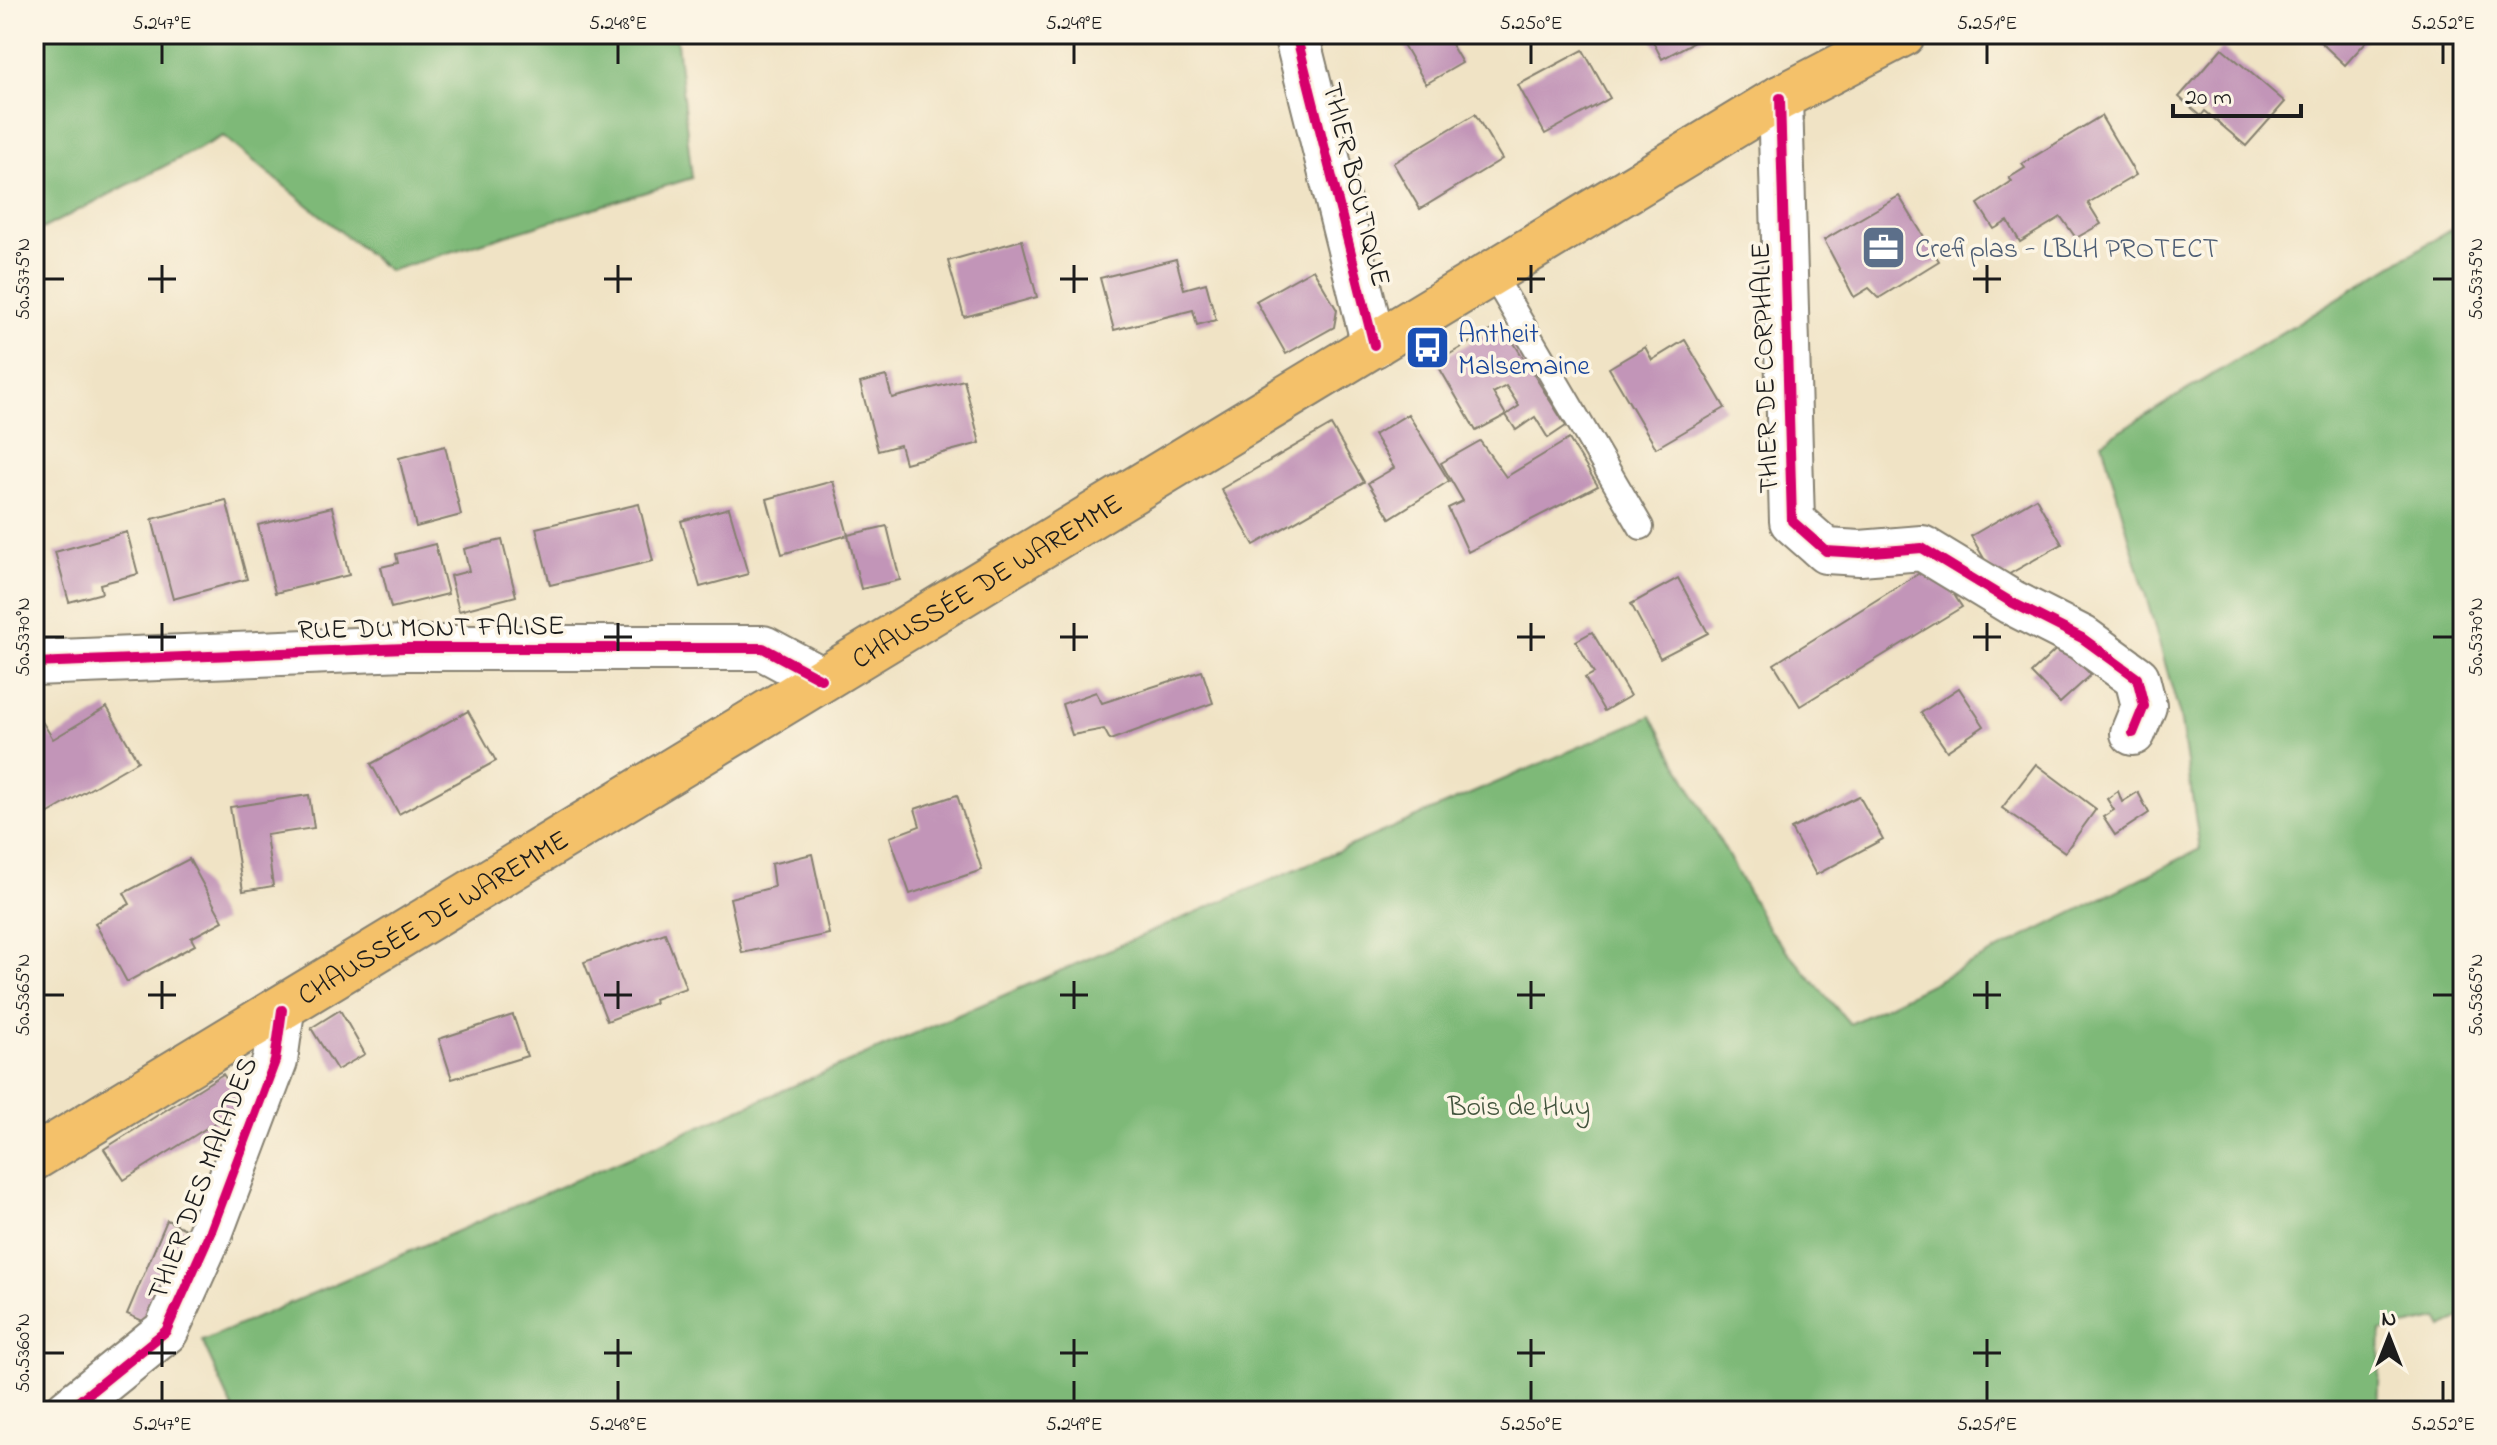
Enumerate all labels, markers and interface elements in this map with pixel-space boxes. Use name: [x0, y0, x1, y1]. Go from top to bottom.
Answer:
text: 5.247°E: [132, 10, 192, 39]
text: 5.248°E: [589, 10, 647, 39]
text: 5.249°E: [1045, 10, 1103, 39]
text: 5.250°E: [1499, 10, 1563, 39]
text: 5.251°E: [1957, 10, 2017, 39]
text: 5.252°E: [2411, 10, 2475, 39]
scale bar: [2173, 68, 2301, 118]
street label: THIER BOUTIQUE: [1309, 79, 1400, 291]
text: 20 m: [2185, 81, 2232, 116]
office icon: Crefiplas - LBLH PROTECT: [1860, 223, 1908, 271]
place label: Crefiplas - LBLH PROTECT: [1915, 230, 2219, 271]
text: 50.5375°N: [10, 238, 39, 320]
text: 50.5375°N: [2463, 238, 2492, 320]
street label: THIER DE CORPHALIE: [1742, 241, 1791, 494]
place label: Antheit Malsemaine: [1458, 315, 1590, 388]
bus stop icon: Antheit Malsemaine: [1403, 324, 1451, 372]
street label: CHAUSSÉE DE WAREMME: [845, 485, 1131, 681]
text: 50.5370°N: [10, 597, 39, 677]
text: 50.5370°N: [2463, 597, 2492, 677]
street label: RUE DU MONT FALISE: [297, 607, 565, 652]
street label: CHAUSSÉE DE WAREMME: [291, 821, 577, 1017]
text: 50.5365°N: [10, 954, 39, 1036]
text: 50.5365°N: [2463, 954, 2492, 1036]
street label: THIER DES MALADES: [139, 1051, 270, 1307]
park label: Bois de Huy: [1447, 1088, 1590, 1129]
north arrow: [2349, 1297, 2429, 1377]
text: N: [2382, 1304, 2396, 1336]
text: 50.5360°N: [10, 1313, 39, 1393]
text: 5.247°E: [132, 1411, 192, 1440]
text: 5.248°E: [589, 1411, 647, 1440]
text: 5.249°E: [1045, 1411, 1103, 1440]
text: 5.250°E: [1499, 1411, 1563, 1440]
text: 5.251°E: [1957, 1411, 2017, 1440]
text: 5.252°E: [2411, 1411, 2475, 1440]

